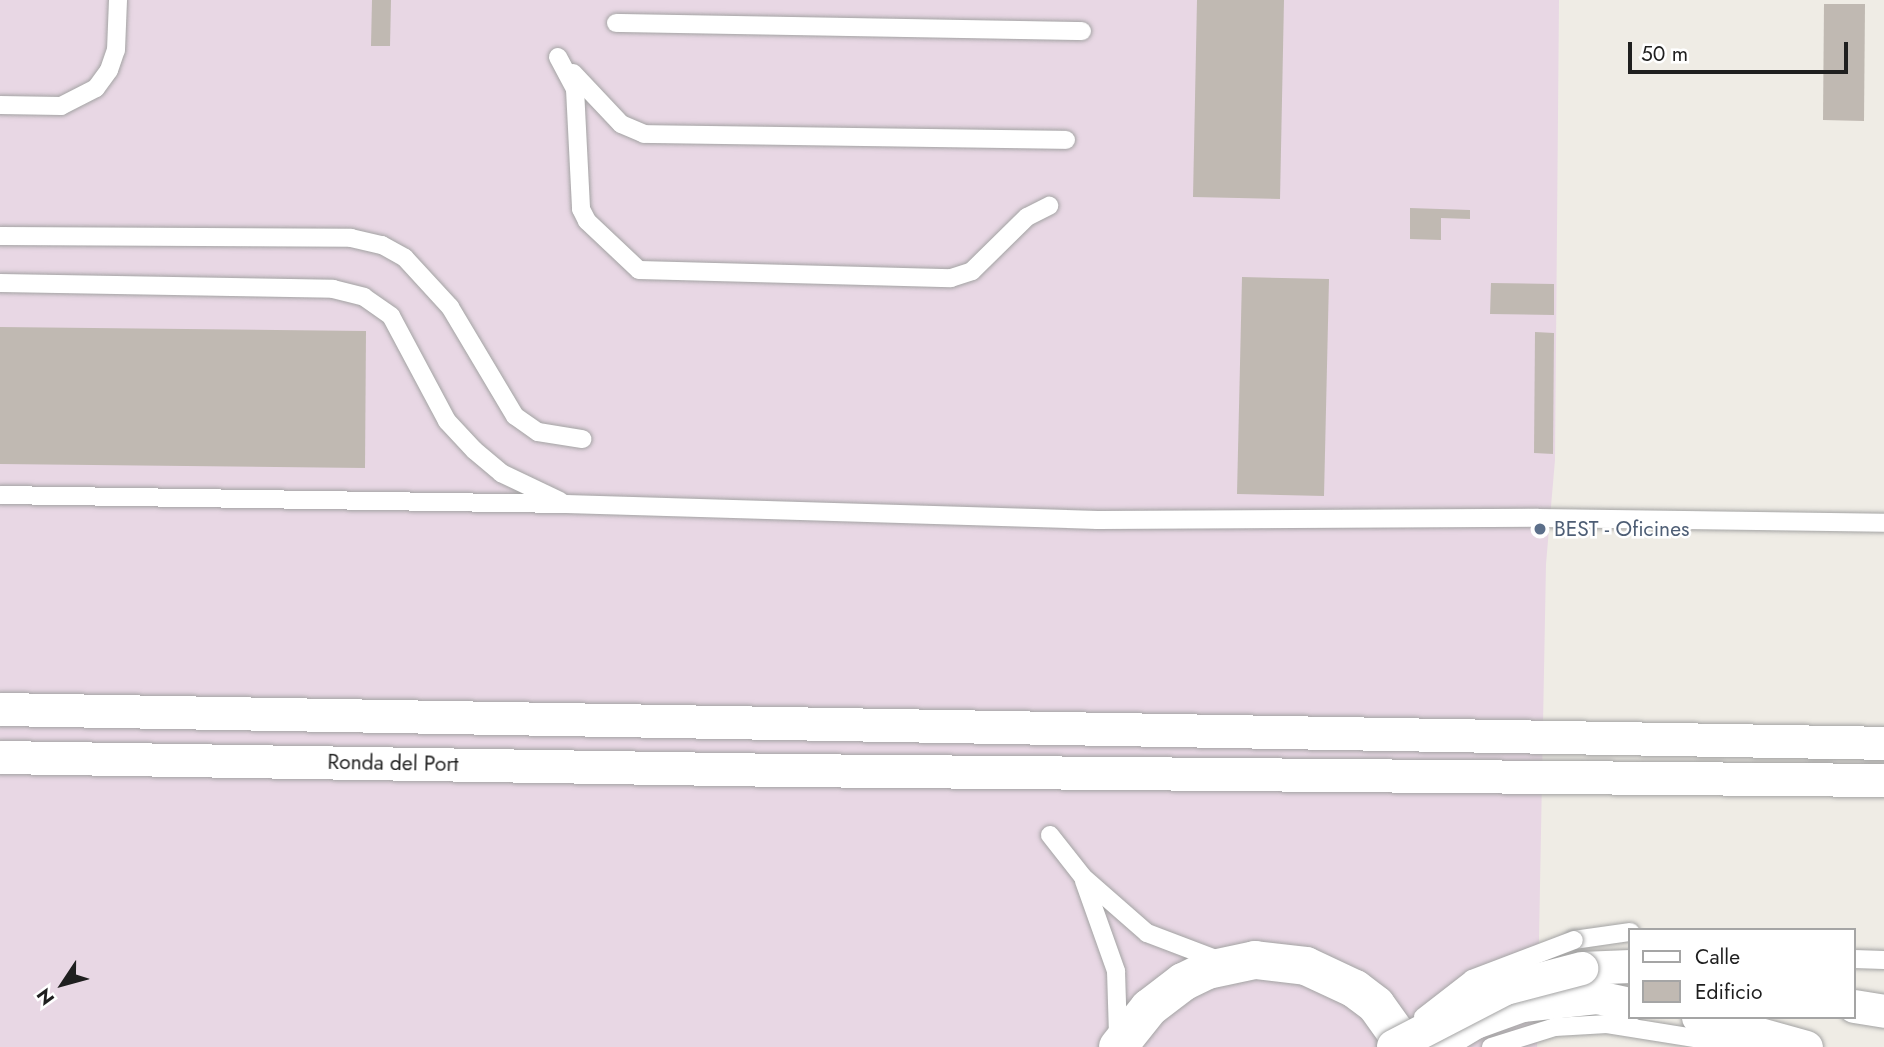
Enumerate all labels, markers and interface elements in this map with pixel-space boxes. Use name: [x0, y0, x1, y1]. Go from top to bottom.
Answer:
scale bar: [1632, 28, 1853, 72]
text: 50 m: [1641, 39, 1688, 69]
place label: BEST - Oficines: [1554, 516, 1689, 542]
marker: BEST - Oficines: [1532, 521, 1548, 537]
street label: Ronda del Port: [327, 749, 459, 777]
legend: [1629, 928, 1856, 1019]
text: Calle: [1695, 942, 1740, 972]
north arrow: [28, 949, 98, 1019]
text: Edificio: [1695, 977, 1762, 1007]
text: N: [30, 983, 61, 1011]

